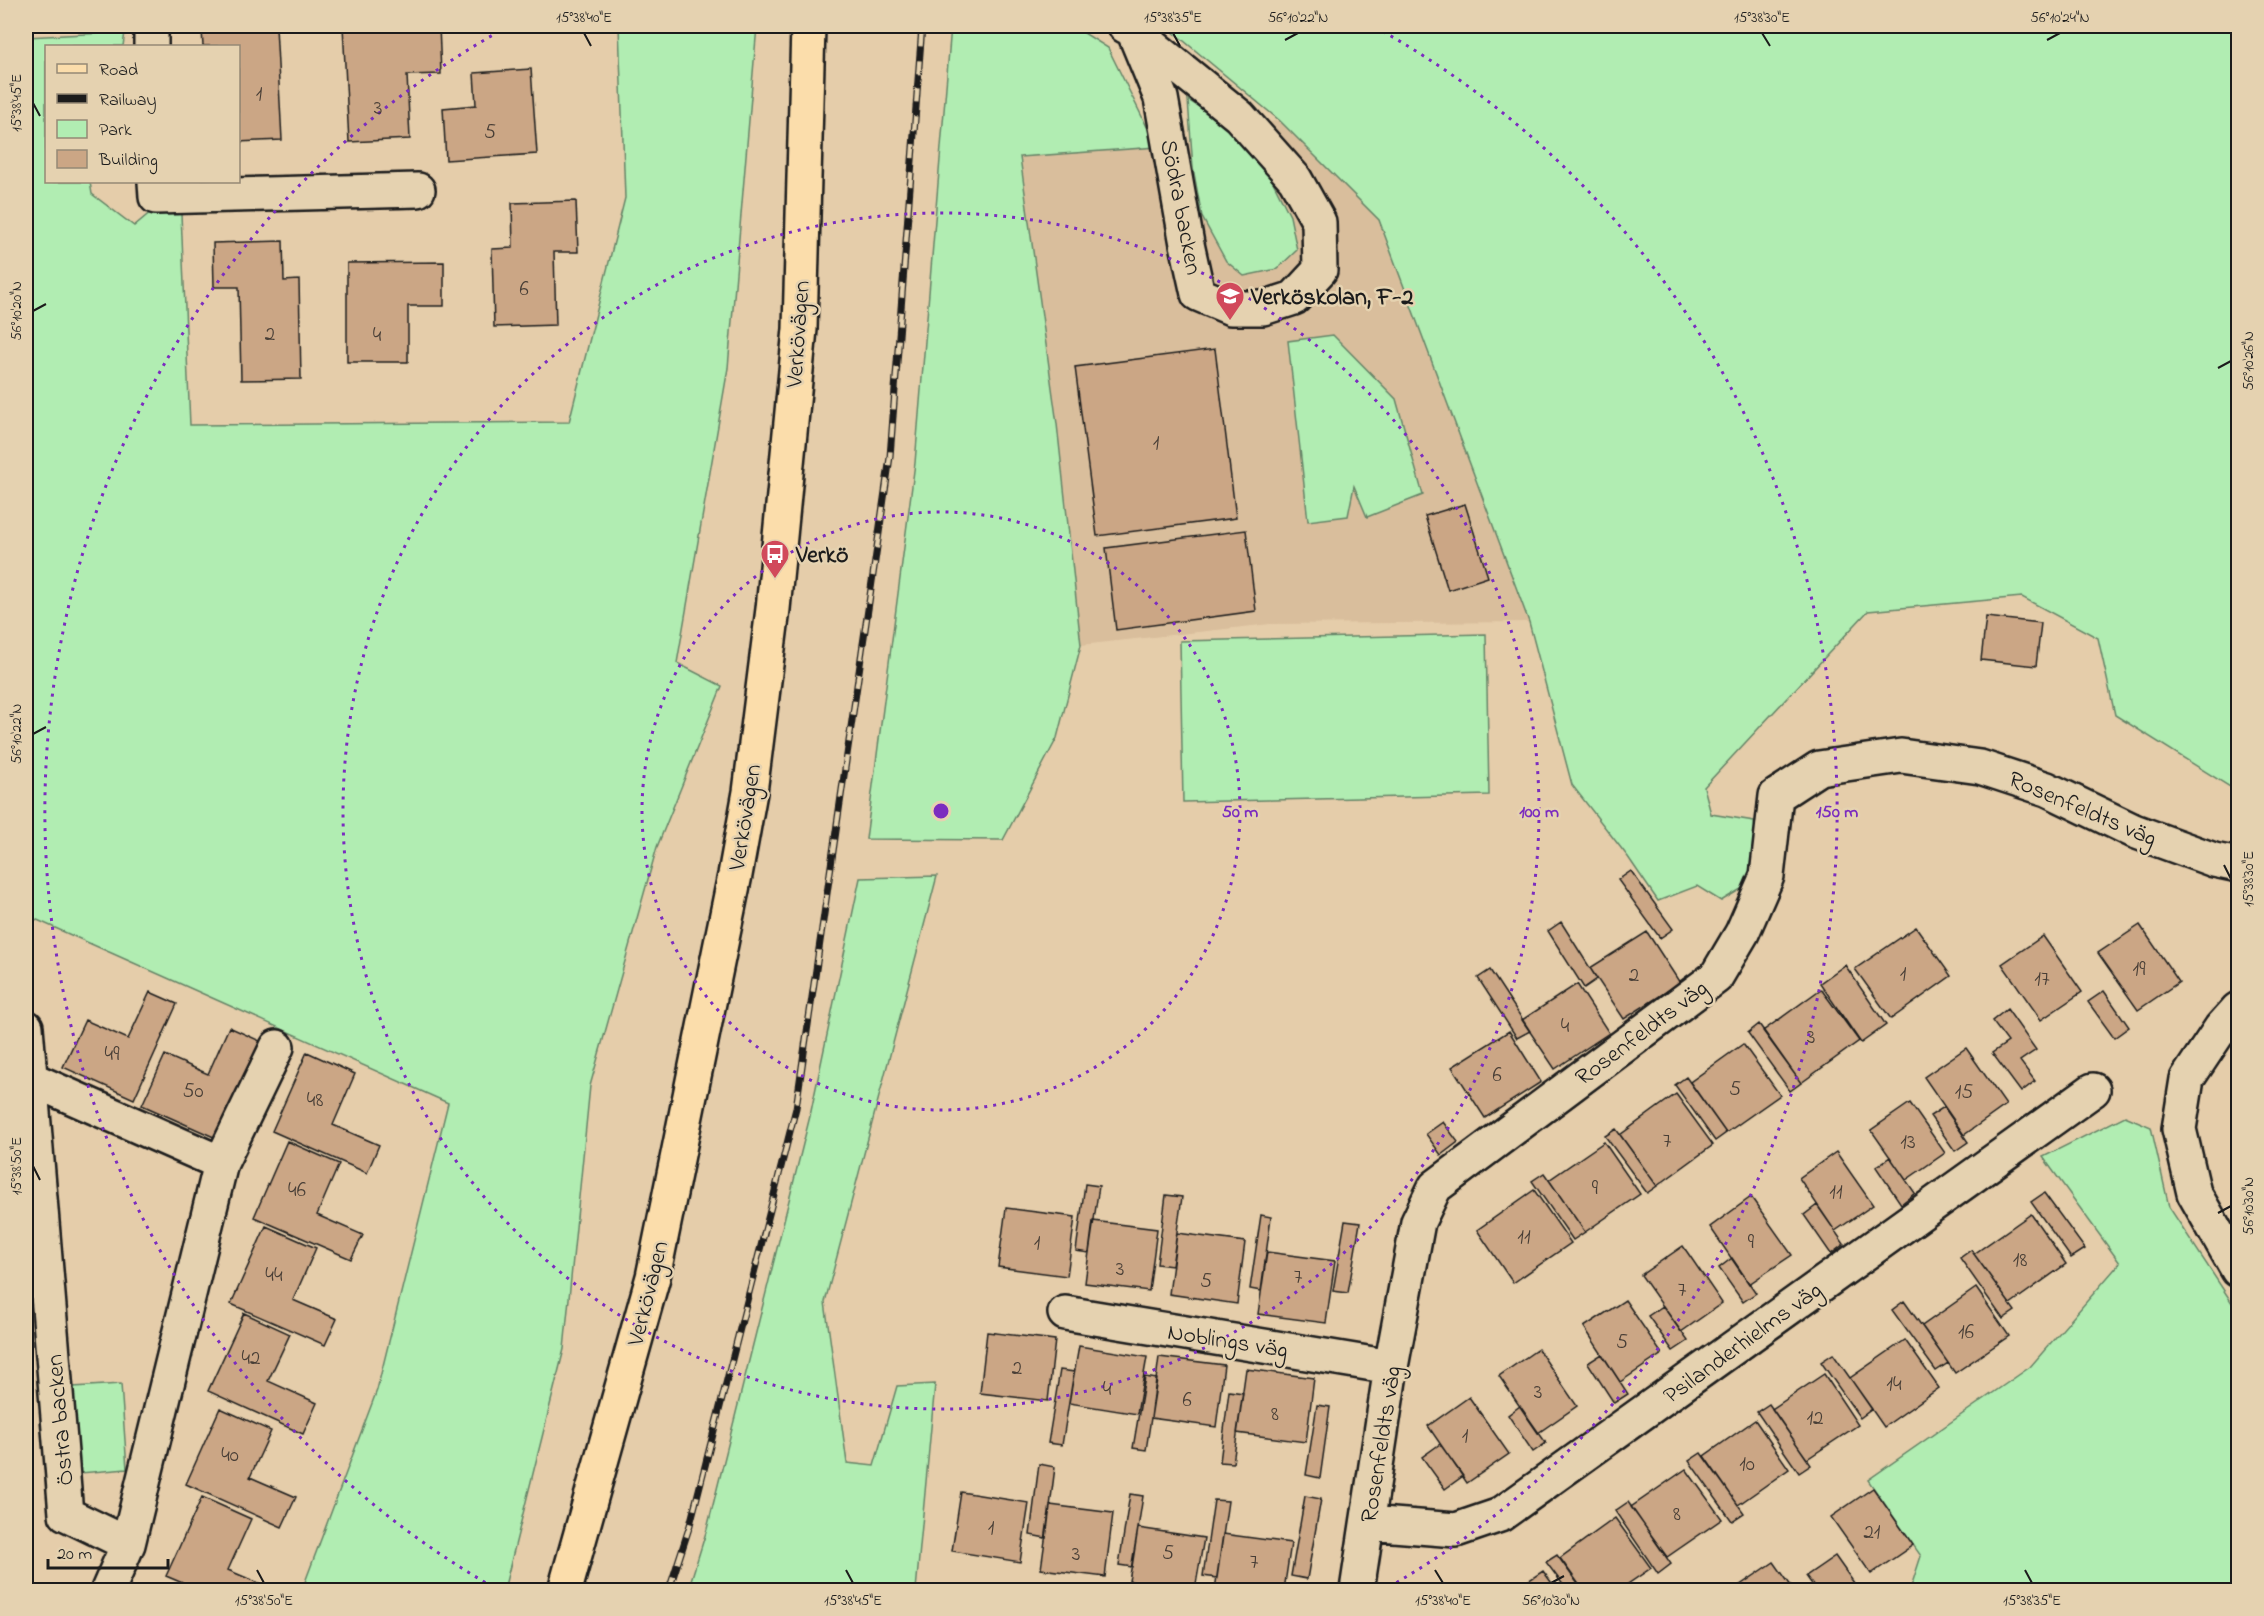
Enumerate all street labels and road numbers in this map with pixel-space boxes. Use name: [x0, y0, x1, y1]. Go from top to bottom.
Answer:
street label: Södra backen: [1149, 137, 1210, 278]
street label: Verkövägen: [778, 279, 821, 390]
street label: Verkövägen: [721, 762, 772, 874]
street label: Rosenfeldts väg: [2002, 763, 2162, 857]
street label: Rosenfeldts väg: [1569, 972, 1716, 1096]
street label: Verkövägen: [619, 1237, 679, 1351]
street label: Psilanderhielms väg: [1657, 1274, 1830, 1414]
street label: Noblings väg: [1165, 1316, 1290, 1369]
street label: Östra backen: [38, 1353, 85, 1487]
street label: Rosenfeldts väg: [1353, 1363, 1412, 1525]

